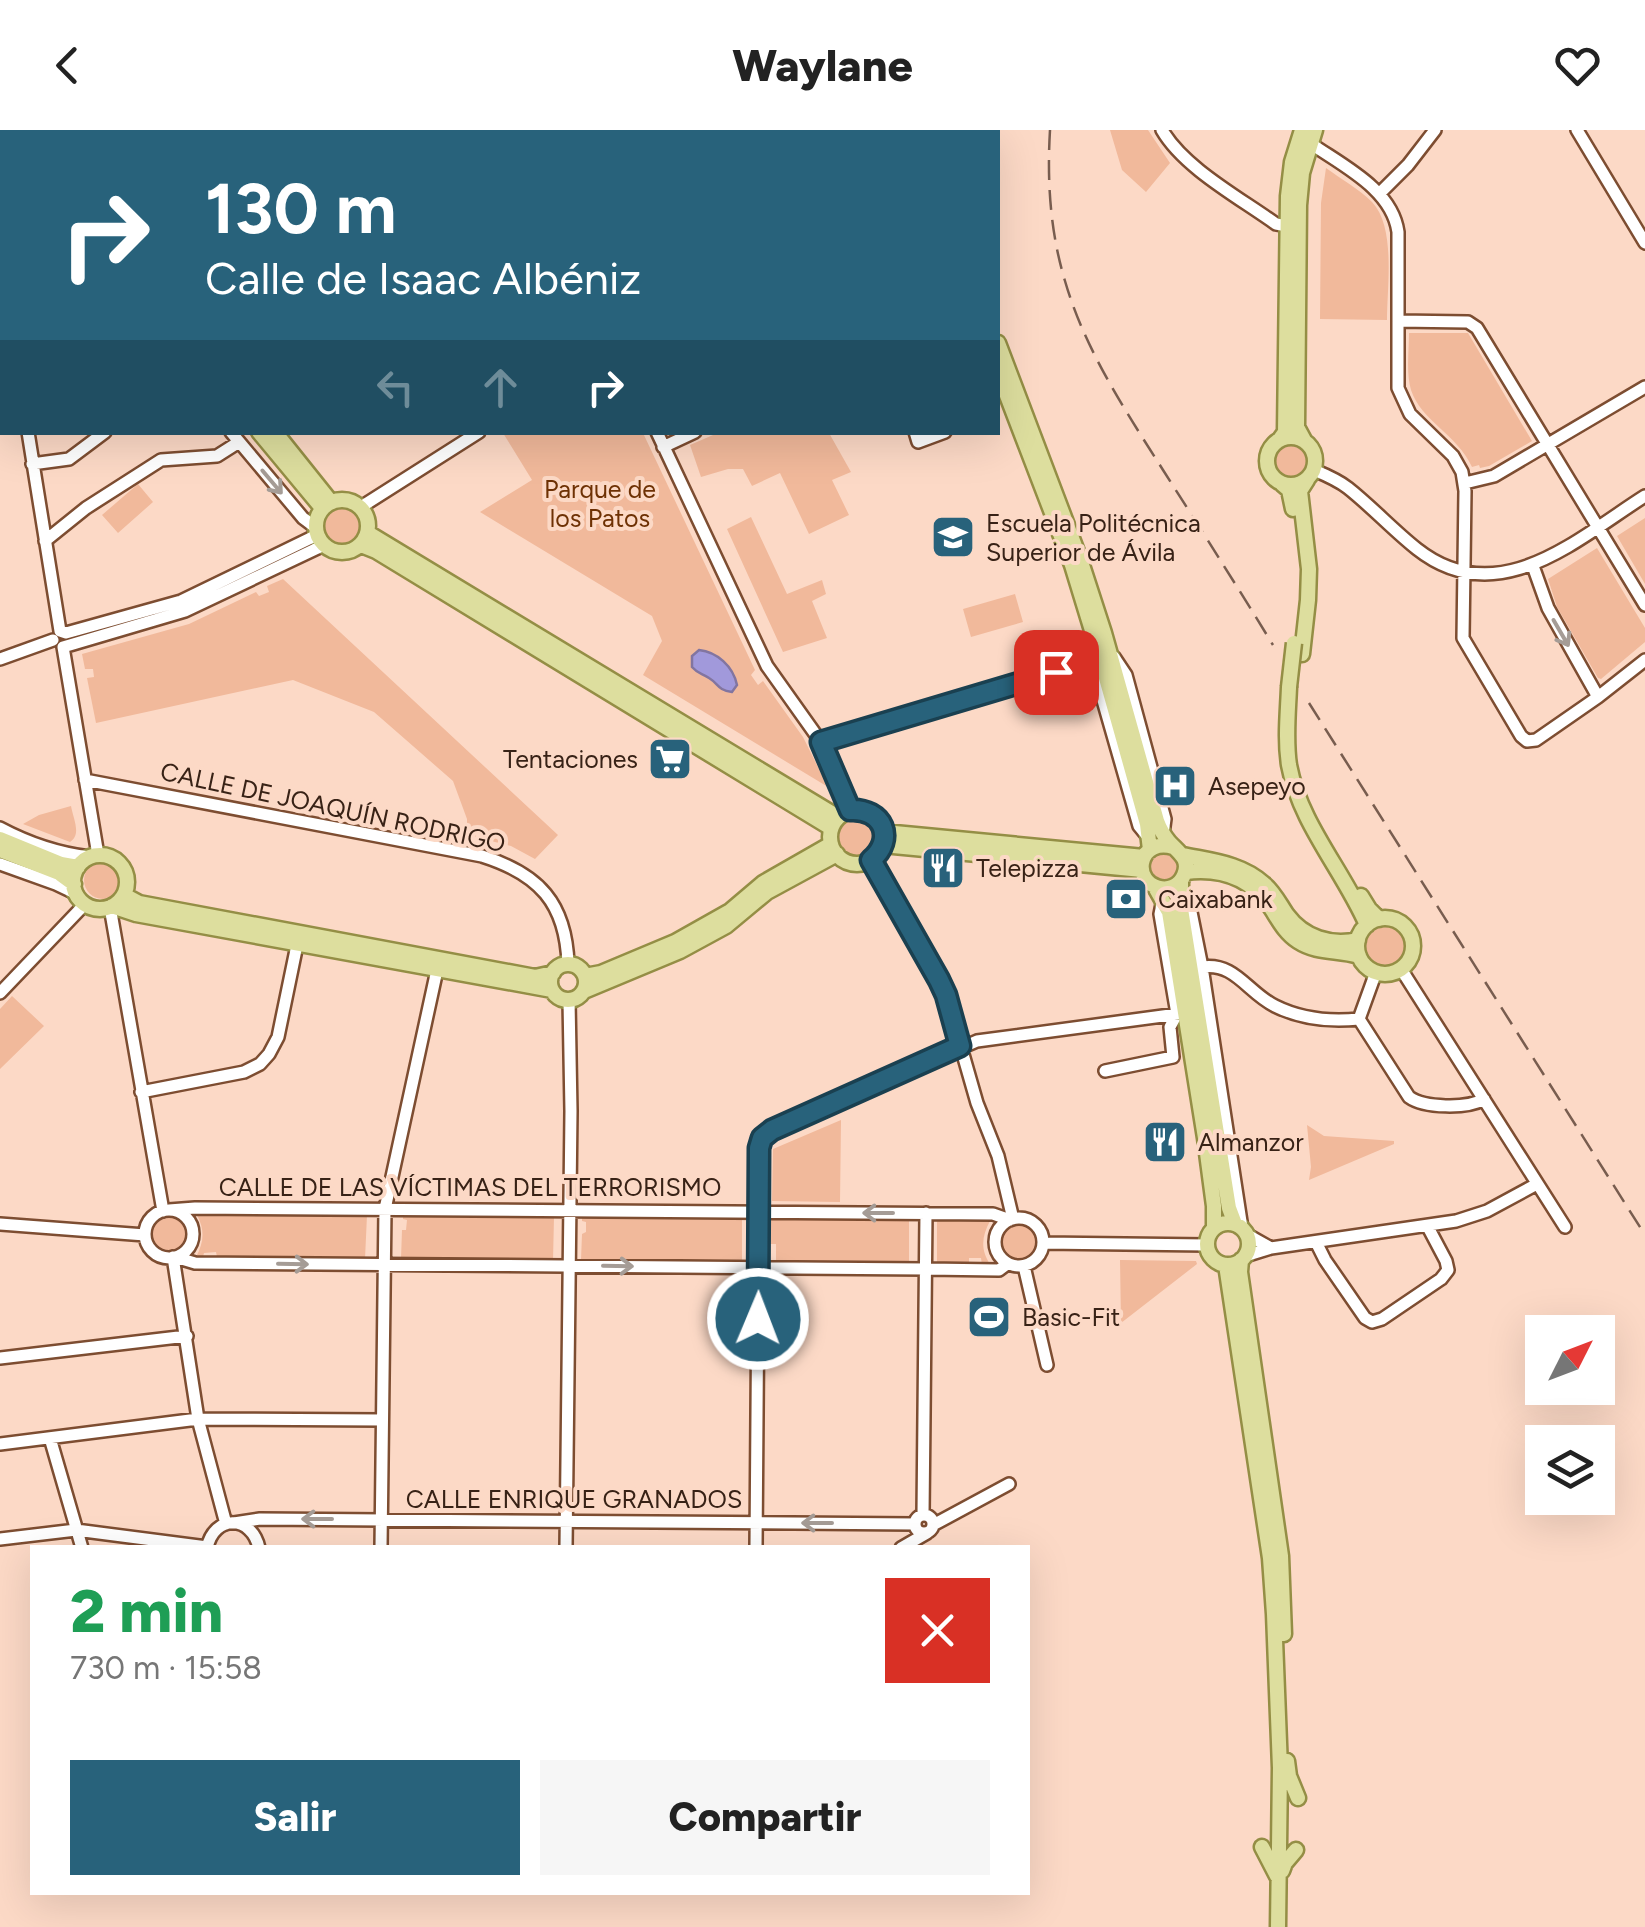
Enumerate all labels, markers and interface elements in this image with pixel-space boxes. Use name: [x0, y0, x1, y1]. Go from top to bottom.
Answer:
icon: back: [40, 38, 95, 93]
text: Waylane: [732, 38, 913, 92]
icon: heart: [1550, 38, 1605, 93]
text: 130 m: [205, 166, 397, 251]
icon: right: [40, 170, 170, 300]
text: Calle de Isaac Albéniz: [205, 251, 641, 305]
icon: left: [368, 360, 423, 415]
icon: ahead: [473, 360, 528, 415]
icon: right: [578, 360, 633, 415]
one-way arrow: [261, 468, 283, 494]
park label: Parque de los Patos: [544, 474, 656, 533]
place label: Escuela Politécnica Superior de Ávila: [986, 508, 1201, 567]
school or university icon: Escuela Politécnica Superior de Ávila: [930, 514, 976, 560]
one-way arrow: [1552, 618, 1572, 647]
pin: [1014, 630, 1099, 715]
icon: arrive: [1029, 645, 1084, 700]
supermarket icon: Tentaciones: [647, 736, 693, 782]
place label: Tentaciones: [503, 744, 638, 774]
street label: CALLE DE JOAQUÍN RODRIGO: [158, 756, 508, 858]
hospital icon: Asepeyo: [1152, 763, 1198, 809]
place label: Asepeyo: [1208, 771, 1306, 801]
restaurant icon: Telepizza: [920, 845, 966, 891]
place label: Telepizza: [976, 853, 1079, 883]
bank icon: Caixabank: [1103, 876, 1149, 922]
place label: Caixabank: [1158, 884, 1273, 914]
restaurant icon: Almanzor: [1142, 1119, 1188, 1165]
place label: Almanzor: [1198, 1127, 1304, 1157]
street label: CALLE DE LAS VÍCTIMAS DEL TERRORISMO: [219, 1172, 721, 1202]
one-way arrow: [863, 1204, 896, 1222]
one-way arrow: [276, 1254, 308, 1273]
one-way arrow: [601, 1257, 633, 1276]
position arrow: [706, 1267, 810, 1371]
sports icon: Basic-Fit: [966, 1294, 1012, 1340]
place label: Basic-Fit: [1022, 1302, 1120, 1332]
north arrow: [1525, 1315, 1615, 1405]
map controls: [1525, 1315, 1615, 1515]
button: layers: [1525, 1425, 1615, 1515]
street label: CALLE ENRIQUE GRANADOS: [406, 1484, 742, 1514]
one-way arrow: [302, 1510, 334, 1528]
one-way arrow: [802, 1514, 834, 1532]
text: 2 min: [70, 1575, 223, 1647]
button: close: [885, 1578, 990, 1683]
text: 730 m · 15:58: [70, 1649, 262, 1687]
button: Salir: [70, 1760, 520, 1875]
button: Compartir: [540, 1760, 990, 1875]

